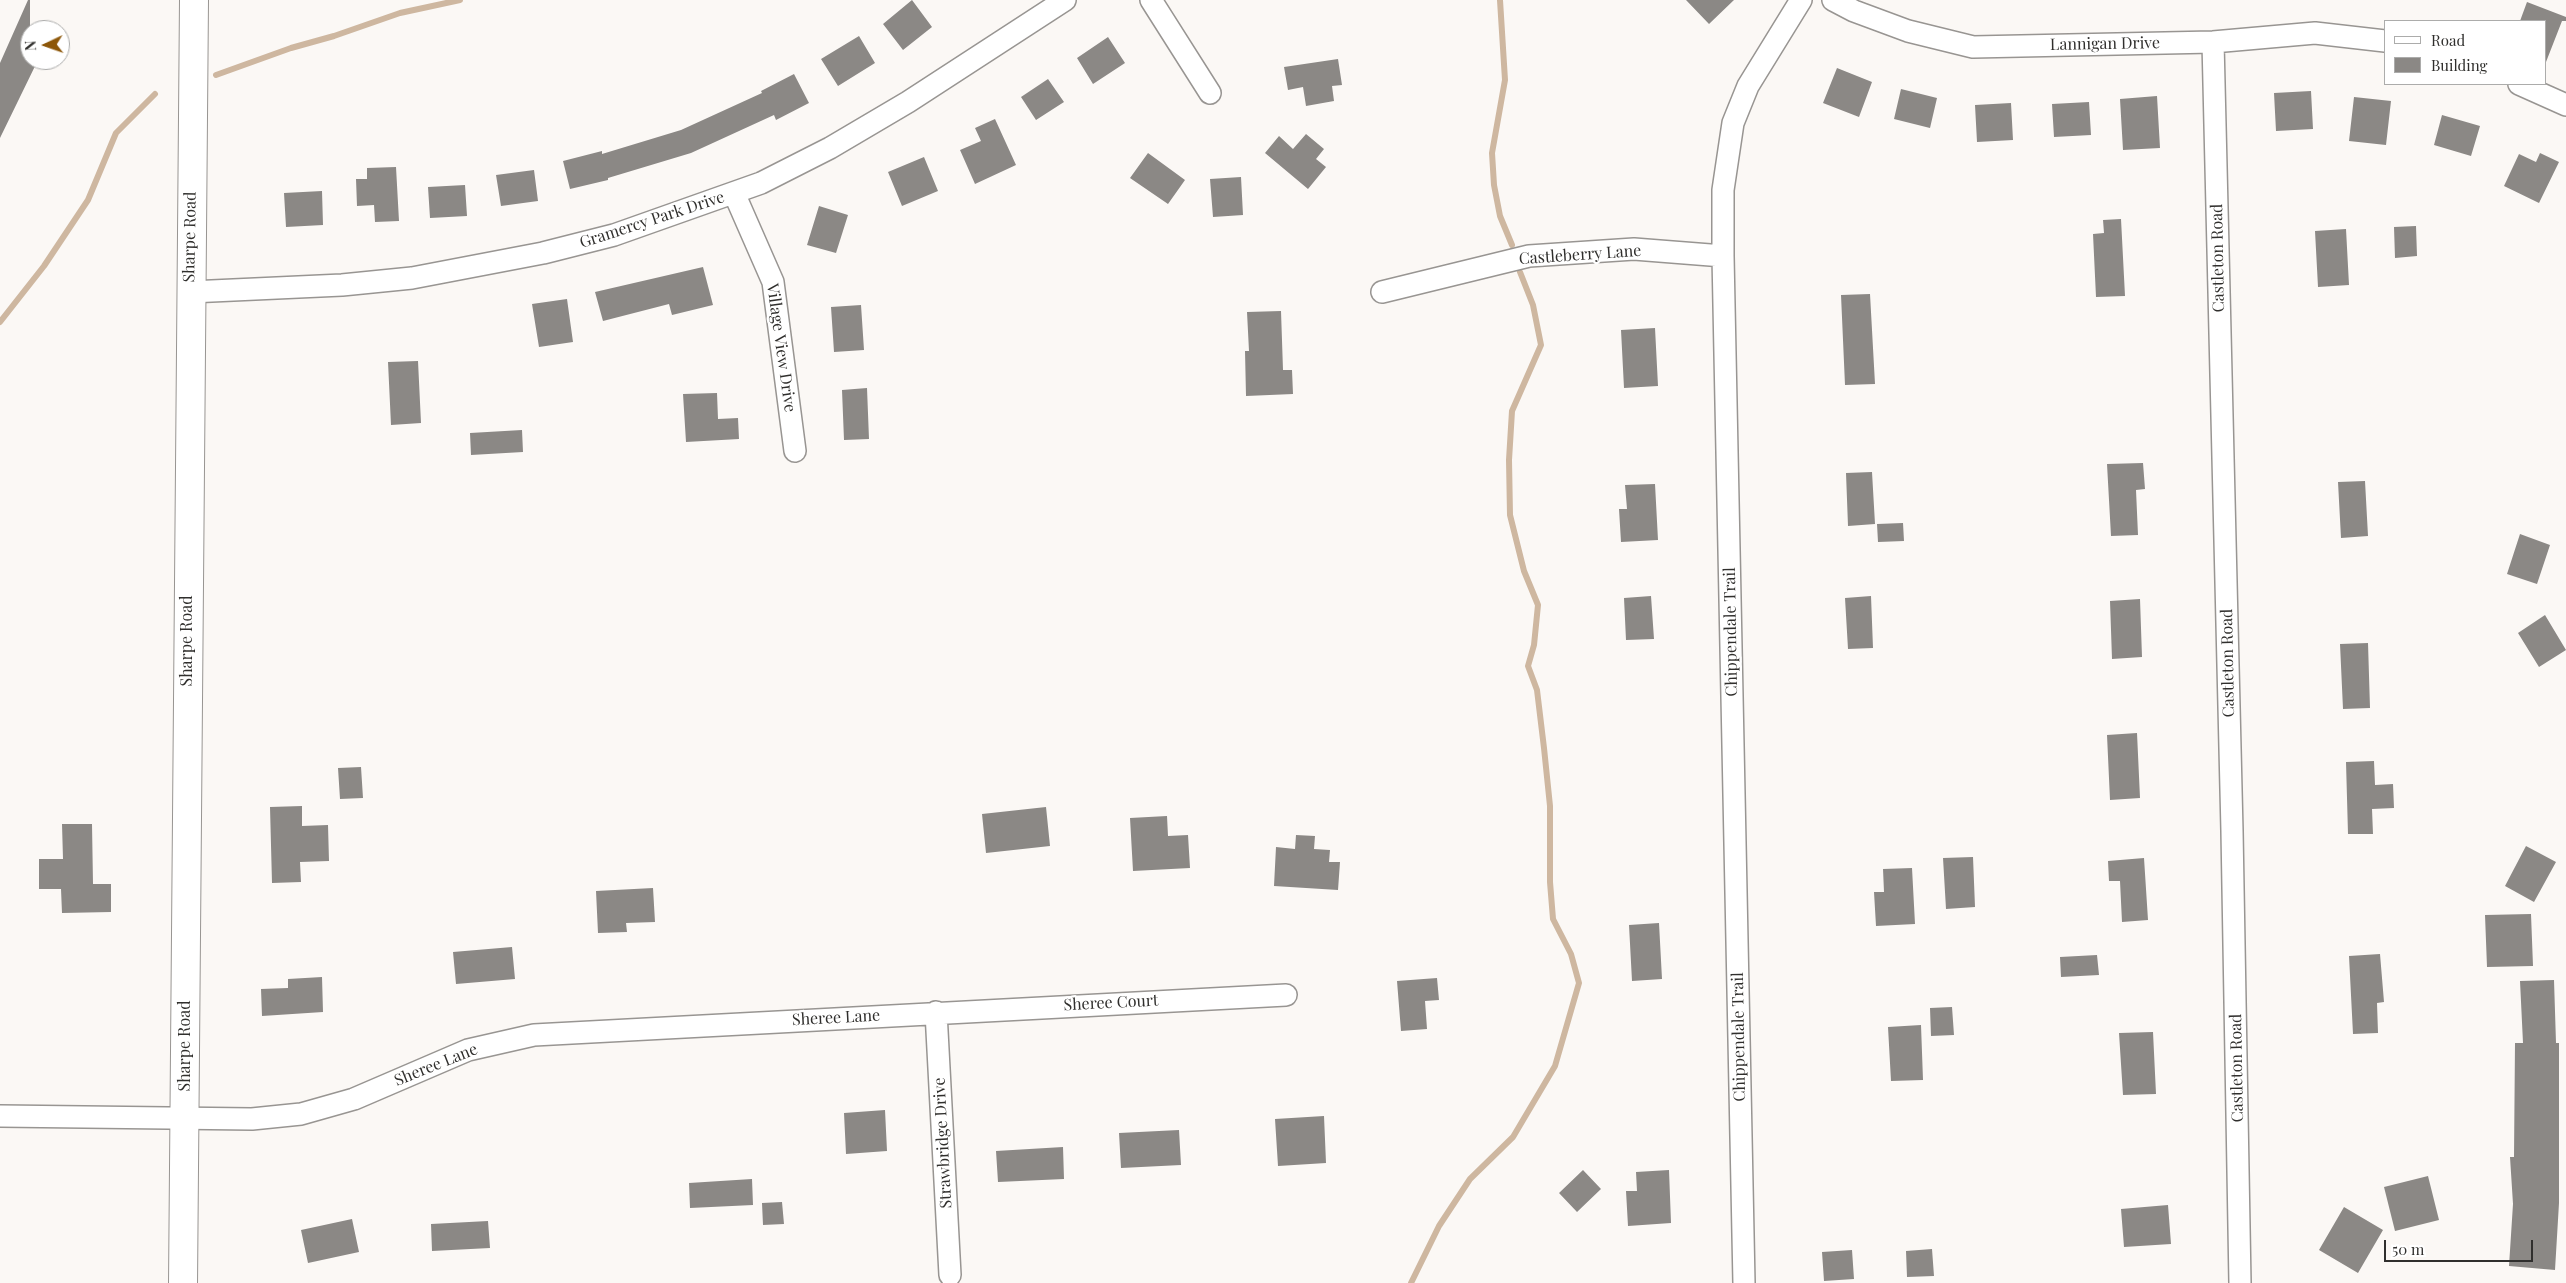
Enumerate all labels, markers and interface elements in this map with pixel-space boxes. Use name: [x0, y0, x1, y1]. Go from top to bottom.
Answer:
north arrow: [20, 20, 70, 70]
legend: [2384, 20, 2546, 85]
text: Road: [2431, 30, 2465, 50]
street label: Lannigan Drive: [2050, 33, 2160, 55]
text: N: [21, 40, 40, 51]
text: Building: [2431, 55, 2487, 75]
street label: Gramercy Park Drive: [577, 188, 727, 252]
street label: Sharpe Road: [180, 191, 200, 283]
street label: Castleton Road: [2207, 204, 2229, 312]
street label: Castleberry Lane: [1518, 241, 1642, 269]
street label: Village View Drive: [762, 282, 800, 414]
street label: Chippendale Trail: [1720, 567, 1742, 697]
street label: Sharpe Road: [177, 596, 197, 686]
street label: Castleton Road: [2217, 609, 2239, 717]
street label: Chippendale Trail: [1728, 972, 1750, 1102]
street label: Sheree Court: [1063, 991, 1159, 1015]
street label: Sharpe Road: [175, 1001, 195, 1091]
street label: Sheree Lane: [791, 1006, 881, 1030]
street label: Castleton Road: [2226, 1014, 2248, 1122]
street label: Sheree Lane: [392, 1040, 480, 1090]
street label: Strawbridge Drive: [930, 1077, 956, 1209]
scale bar: [2386, 1230, 2535, 1262]
text: 50 m: [2392, 1239, 2424, 1259]

